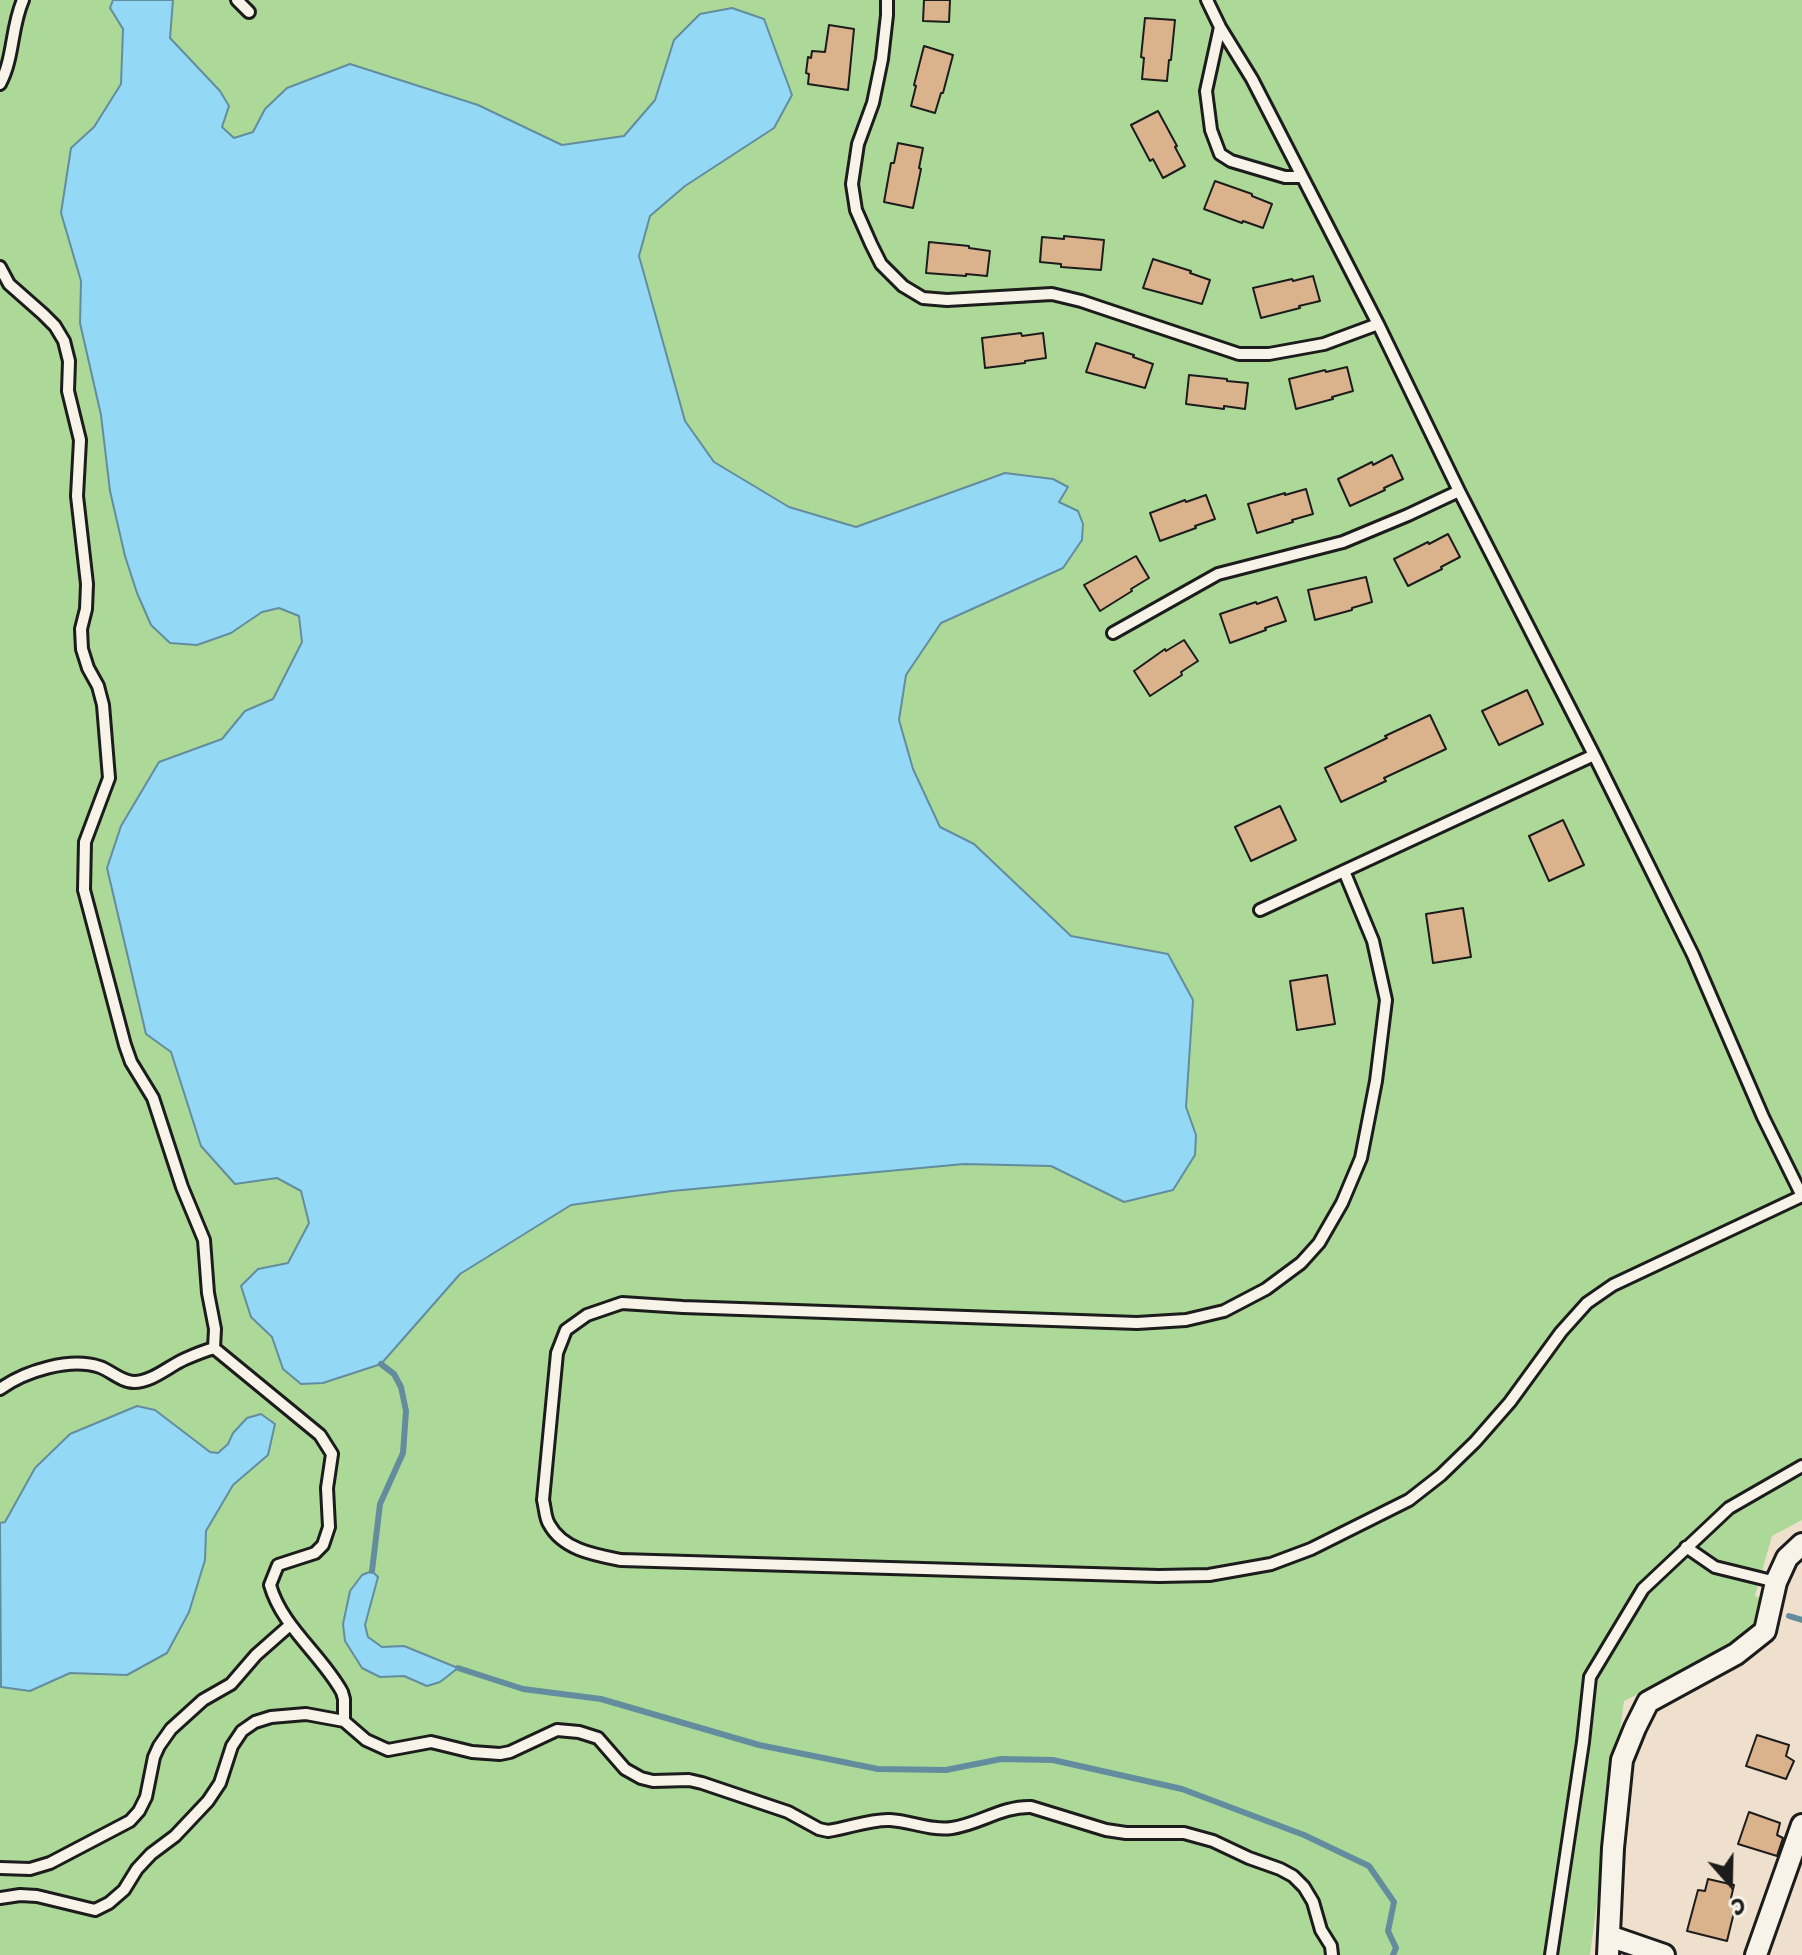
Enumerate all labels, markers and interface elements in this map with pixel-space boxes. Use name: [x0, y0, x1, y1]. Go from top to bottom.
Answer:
north arrow: [1690, 1843, 1770, 1923]
text: С: [1727, 1890, 1750, 1922]

